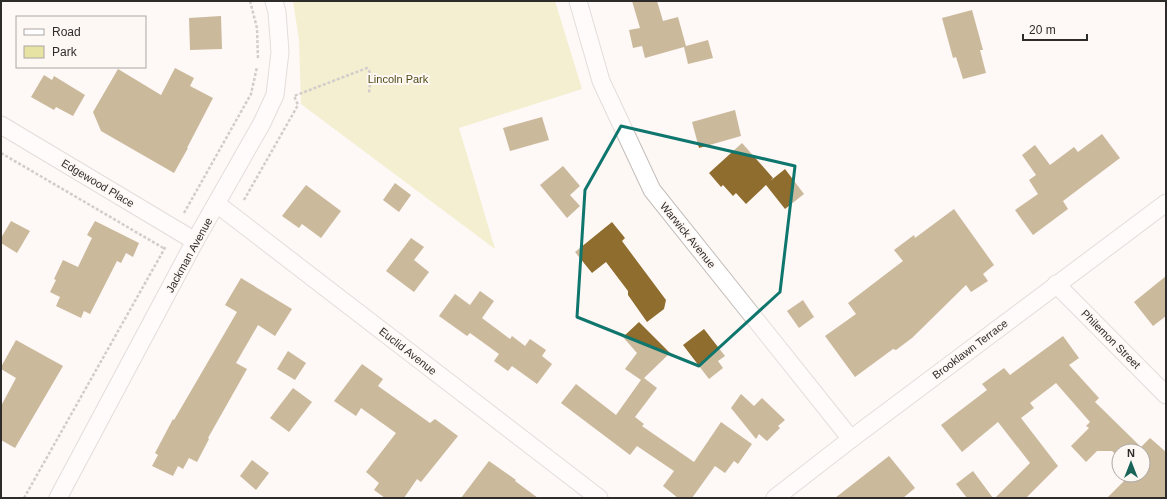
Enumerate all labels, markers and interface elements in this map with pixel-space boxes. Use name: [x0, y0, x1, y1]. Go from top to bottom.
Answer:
legend: [16, 16, 146, 68]
scale bar: [1023, 16, 1087, 42]
text: 20 m: [1029, 23, 1056, 37]
text: Road: [52, 25, 81, 39]
text: Park: [52, 45, 78, 59]
park label: Lincoln Park: [368, 73, 429, 85]
street label: Edgewood Place: [60, 157, 136, 209]
street label: Warwick Avenue: [658, 200, 718, 270]
street label: Jackman Avenue: [163, 216, 215, 294]
street label: Philemon Street: [1079, 307, 1143, 371]
street label: Brooklawn Terrace: [930, 317, 1010, 381]
street label: Euclid Avenue: [377, 325, 439, 377]
north arrow: [1111, 443, 1151, 483]
text: N: [1127, 447, 1135, 459]

